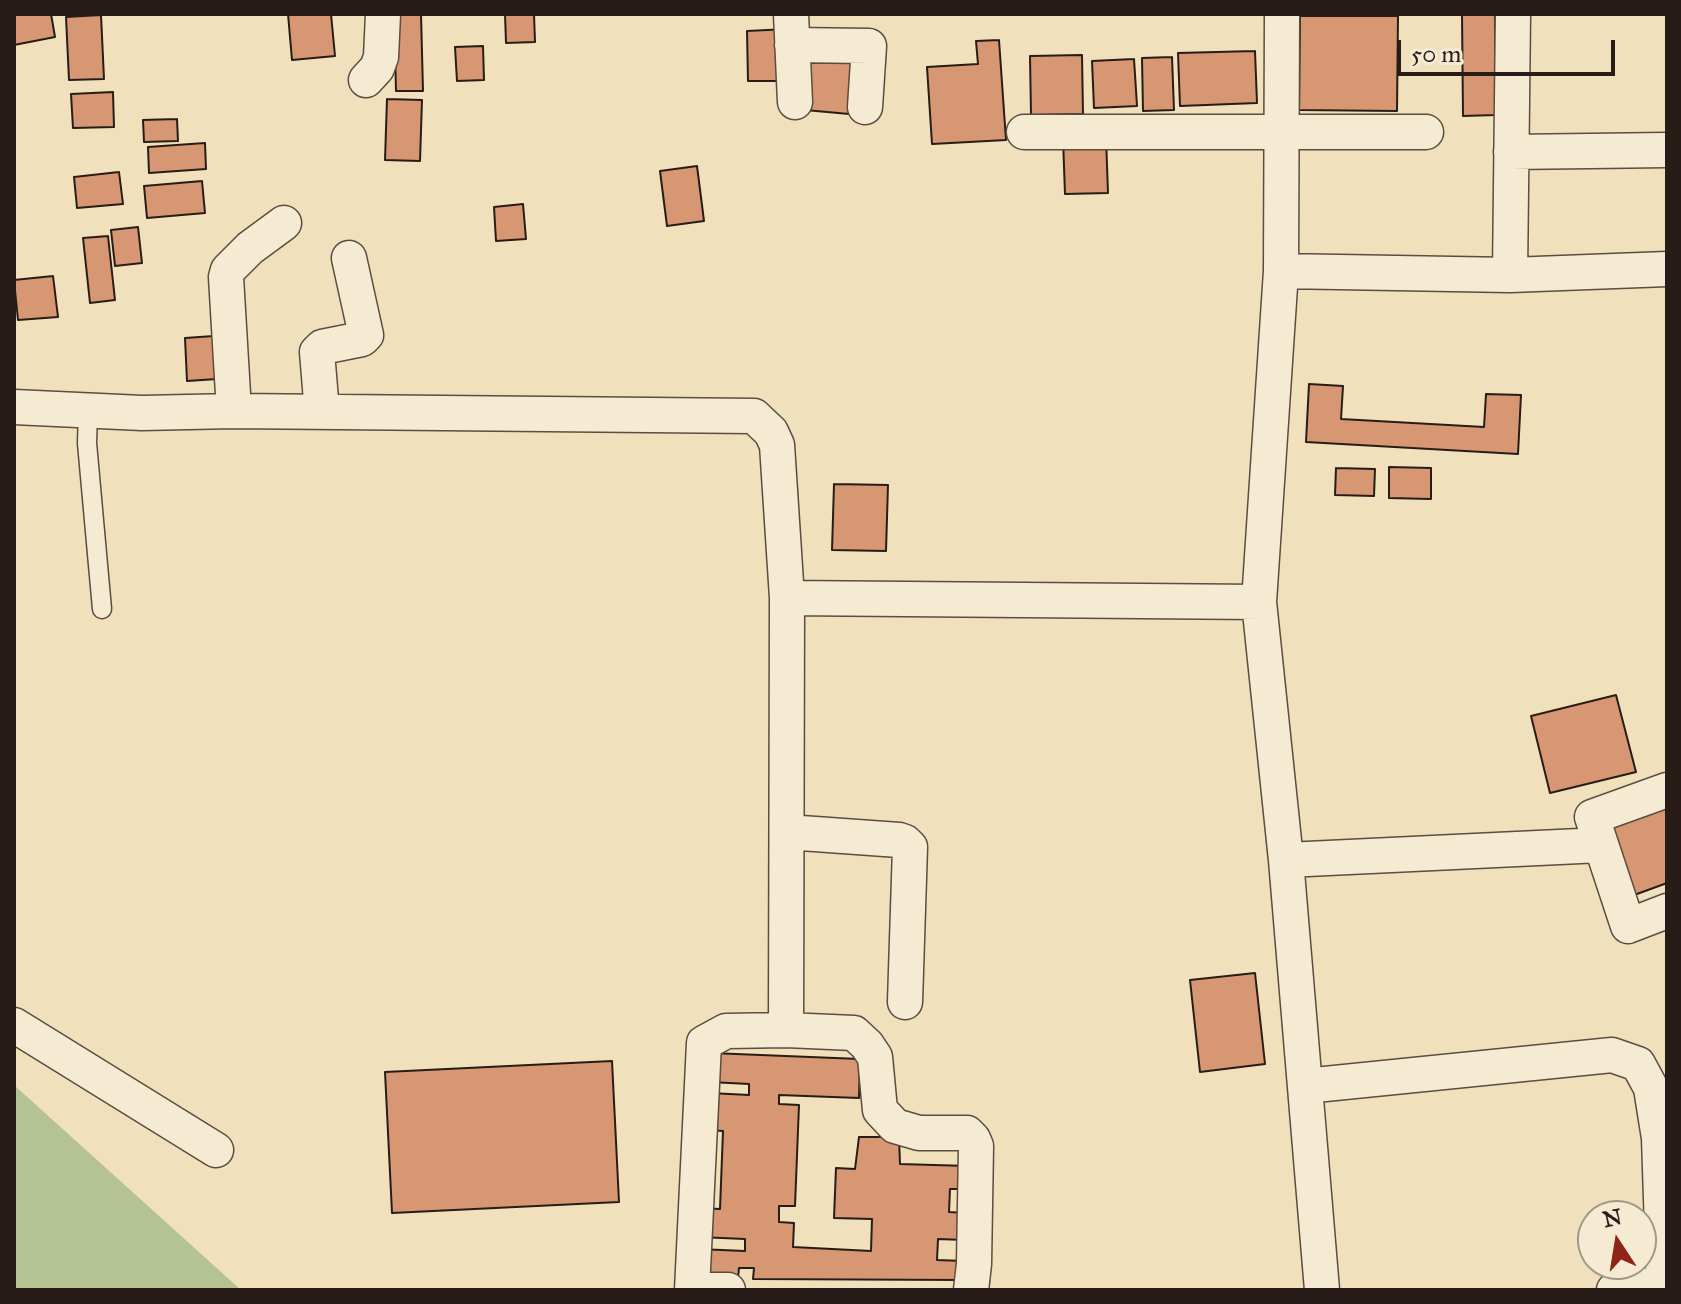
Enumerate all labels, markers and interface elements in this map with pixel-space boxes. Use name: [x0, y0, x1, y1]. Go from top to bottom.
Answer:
scale bar: [1401, 24, 1619, 74]
text: 50 m: [1411, 39, 1461, 69]
north arrow: [1577, 1200, 1657, 1280]
text: N: [1600, 1203, 1624, 1233]

